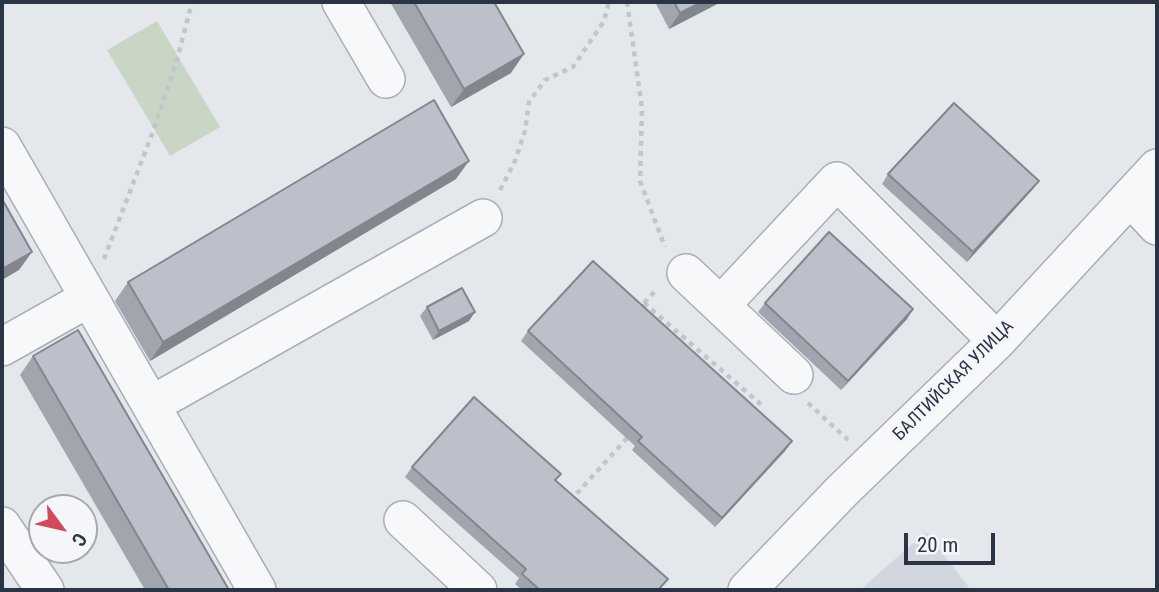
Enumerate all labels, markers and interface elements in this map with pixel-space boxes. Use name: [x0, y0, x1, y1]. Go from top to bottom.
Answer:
street label: БАЛТИЙСКАЯ УЛИЦА: [889, 316, 1019, 446]
north arrow: [28, 494, 98, 564]
scale bar: [907, 518, 998, 562]
text: С: [67, 529, 92, 550]
text: 20 m: [917, 533, 958, 557]

